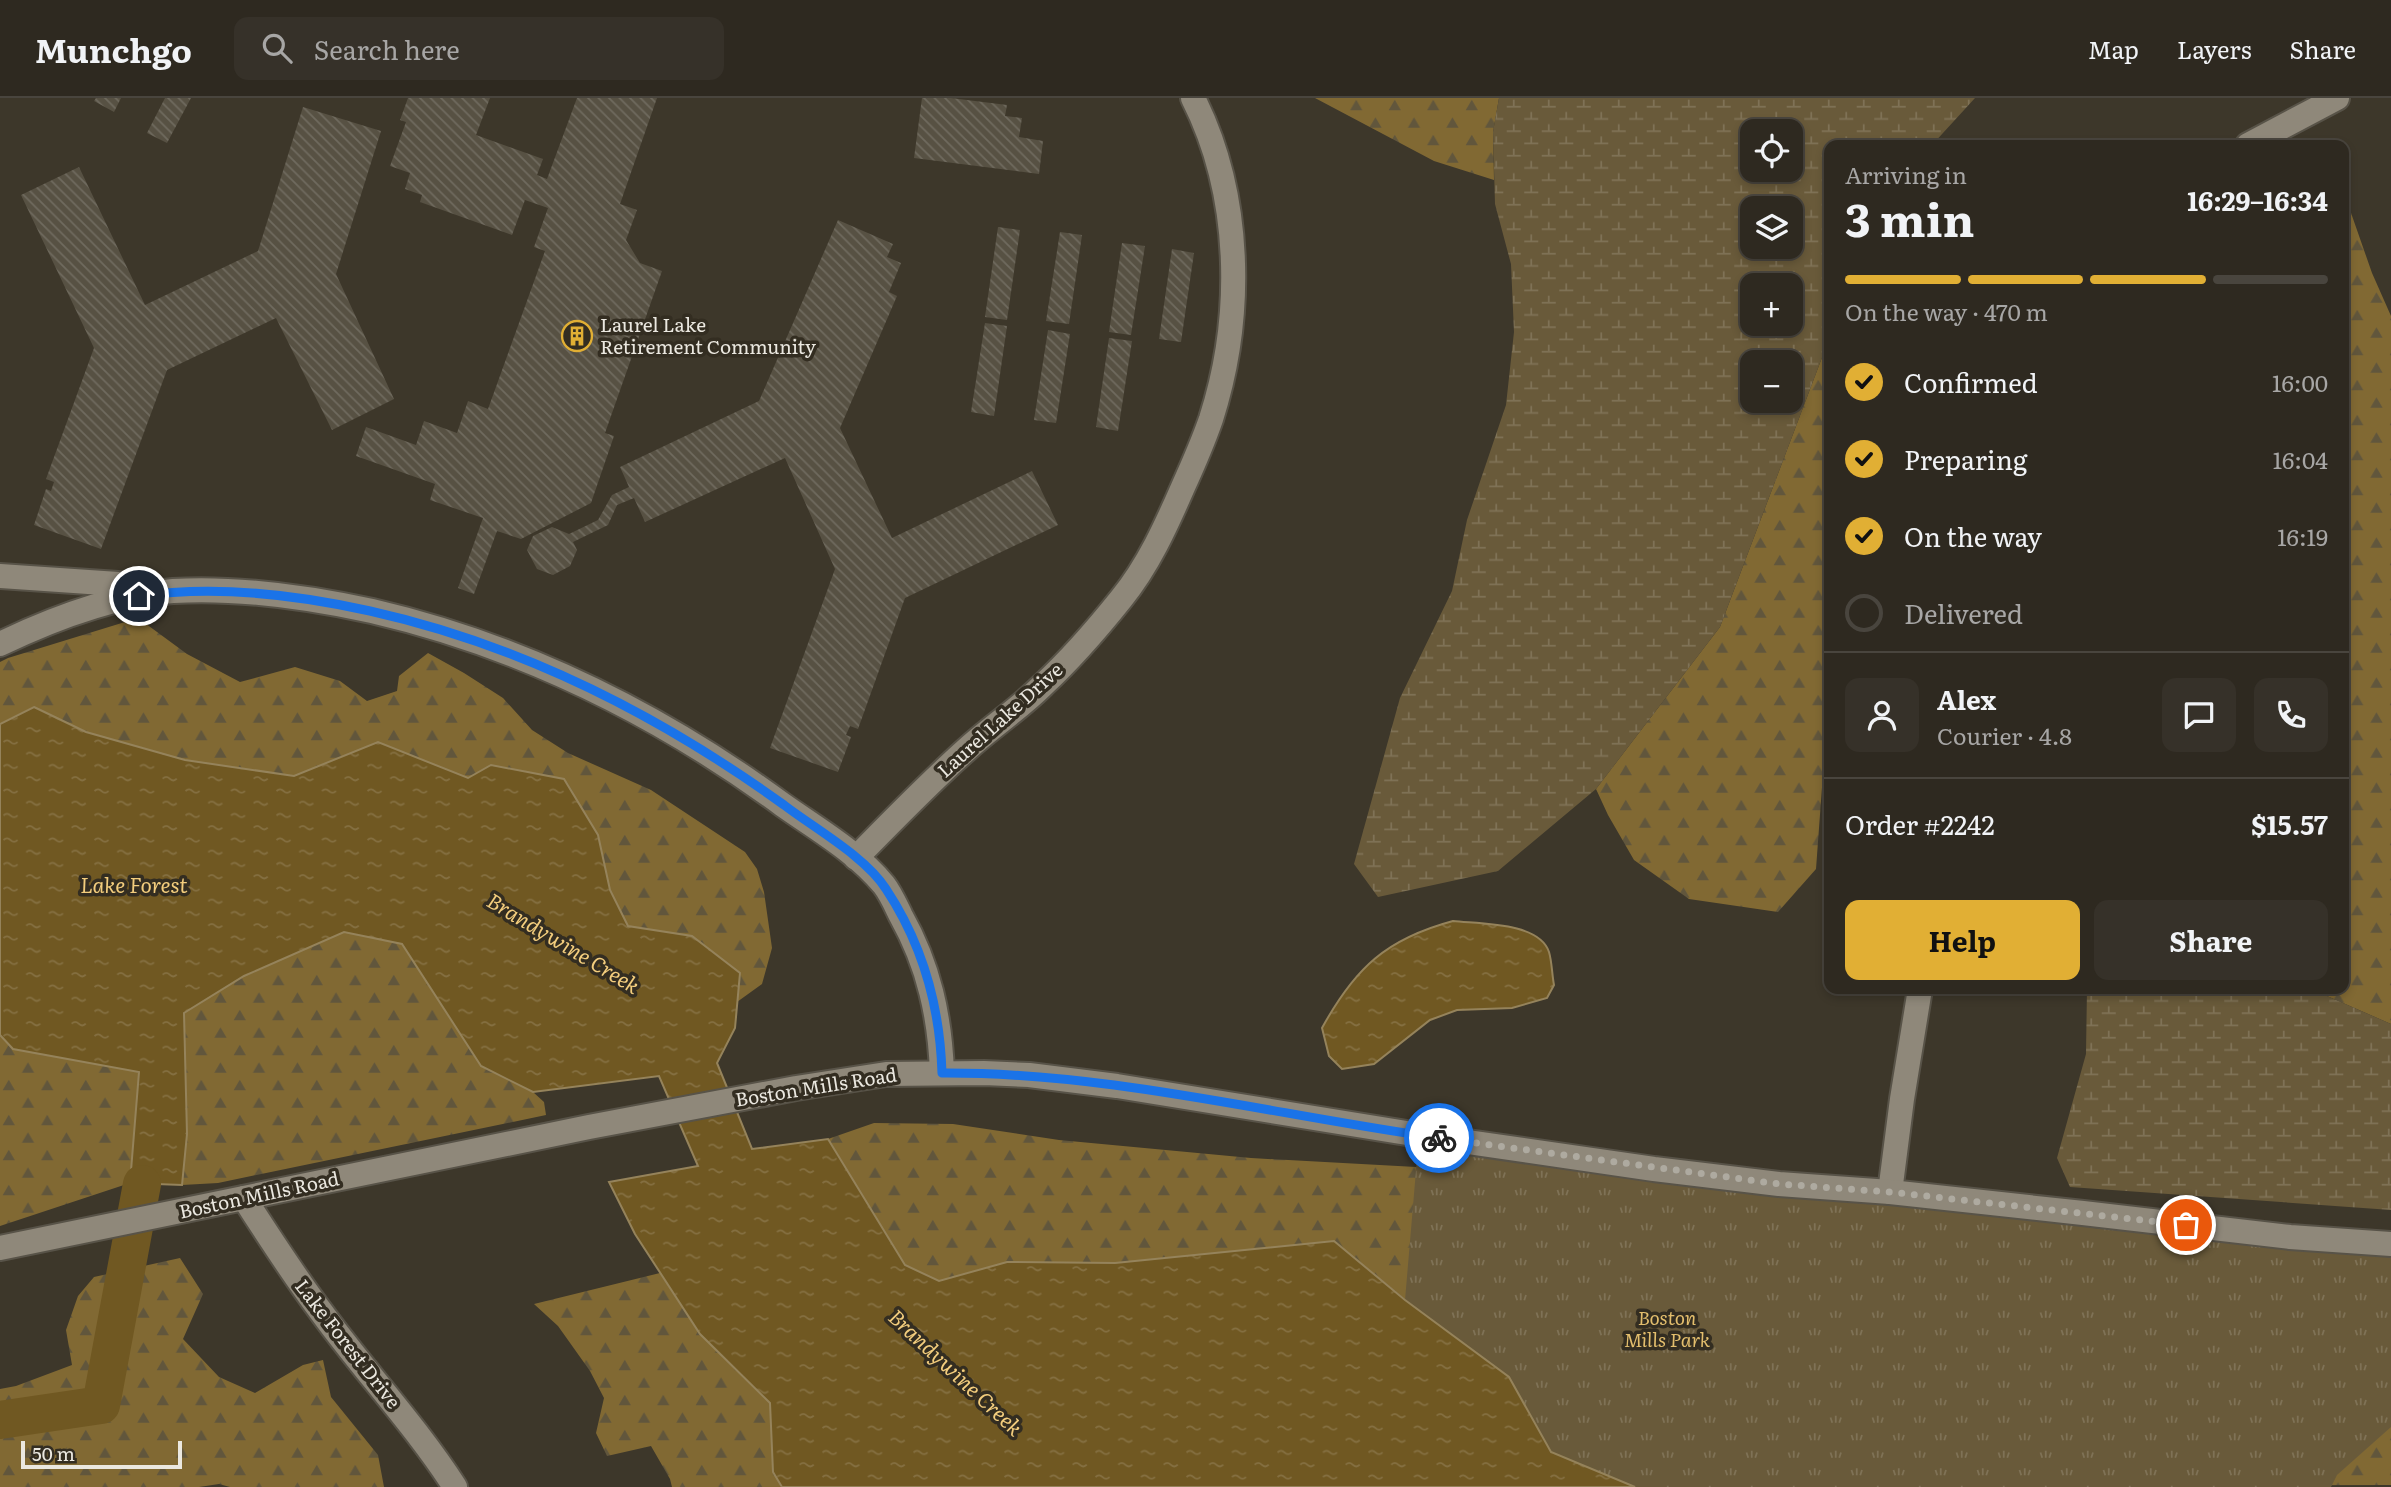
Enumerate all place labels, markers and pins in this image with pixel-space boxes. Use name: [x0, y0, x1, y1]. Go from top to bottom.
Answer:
place label: Laurel Lake Retirement Community: [600, 310, 816, 360]
building icon: Laurel Lake Retirement Community: [560, 319, 594, 353]
pin: [109, 566, 169, 626]
pin: [2156, 1195, 2216, 1255]

